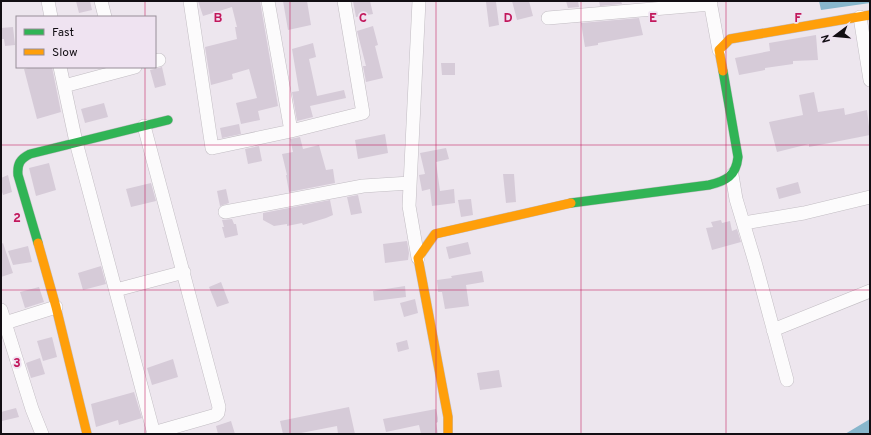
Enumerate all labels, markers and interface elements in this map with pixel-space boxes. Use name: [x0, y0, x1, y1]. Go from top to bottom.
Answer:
text: B: [214, 11, 223, 27]
text: C: [359, 11, 367, 27]
text: D: [503, 11, 513, 27]
text: E: [649, 11, 657, 27]
text: F: [794, 11, 802, 27]
legend: [16, 16, 156, 68]
north arrow: [815, 16, 855, 56]
text: Fast: [52, 25, 74, 41]
text: N: [819, 33, 834, 44]
text: Slow: [52, 45, 78, 61]
text: 2: [13, 211, 21, 227]
text: 3: [13, 356, 21, 372]

